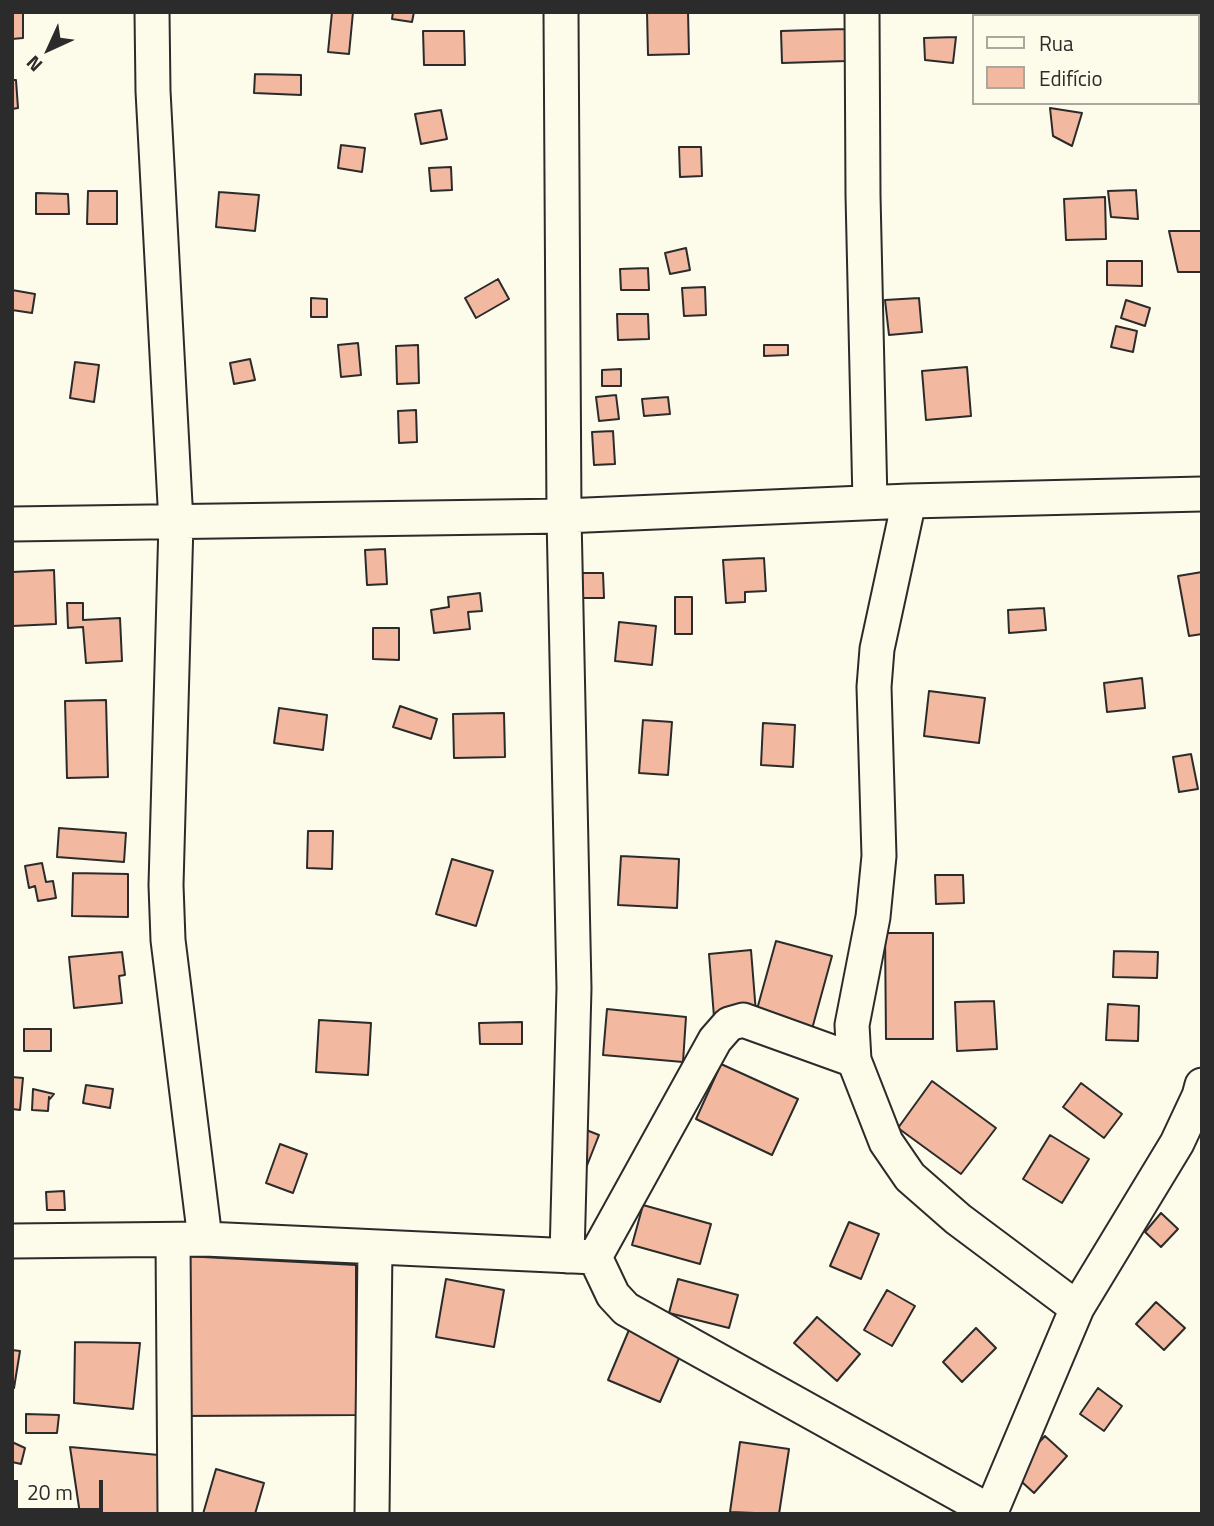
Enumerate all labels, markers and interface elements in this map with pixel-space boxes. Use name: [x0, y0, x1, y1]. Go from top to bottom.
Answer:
north arrow: [14, 14, 84, 84]
legend: [972, 14, 1200, 105]
text: Rua: [1039, 27, 1074, 59]
text: N: [19, 49, 49, 79]
text: Edifício: [1039, 62, 1103, 94]
scale bar: [18, 1466, 107, 1510]
text: 20 m: [27, 1476, 73, 1508]

